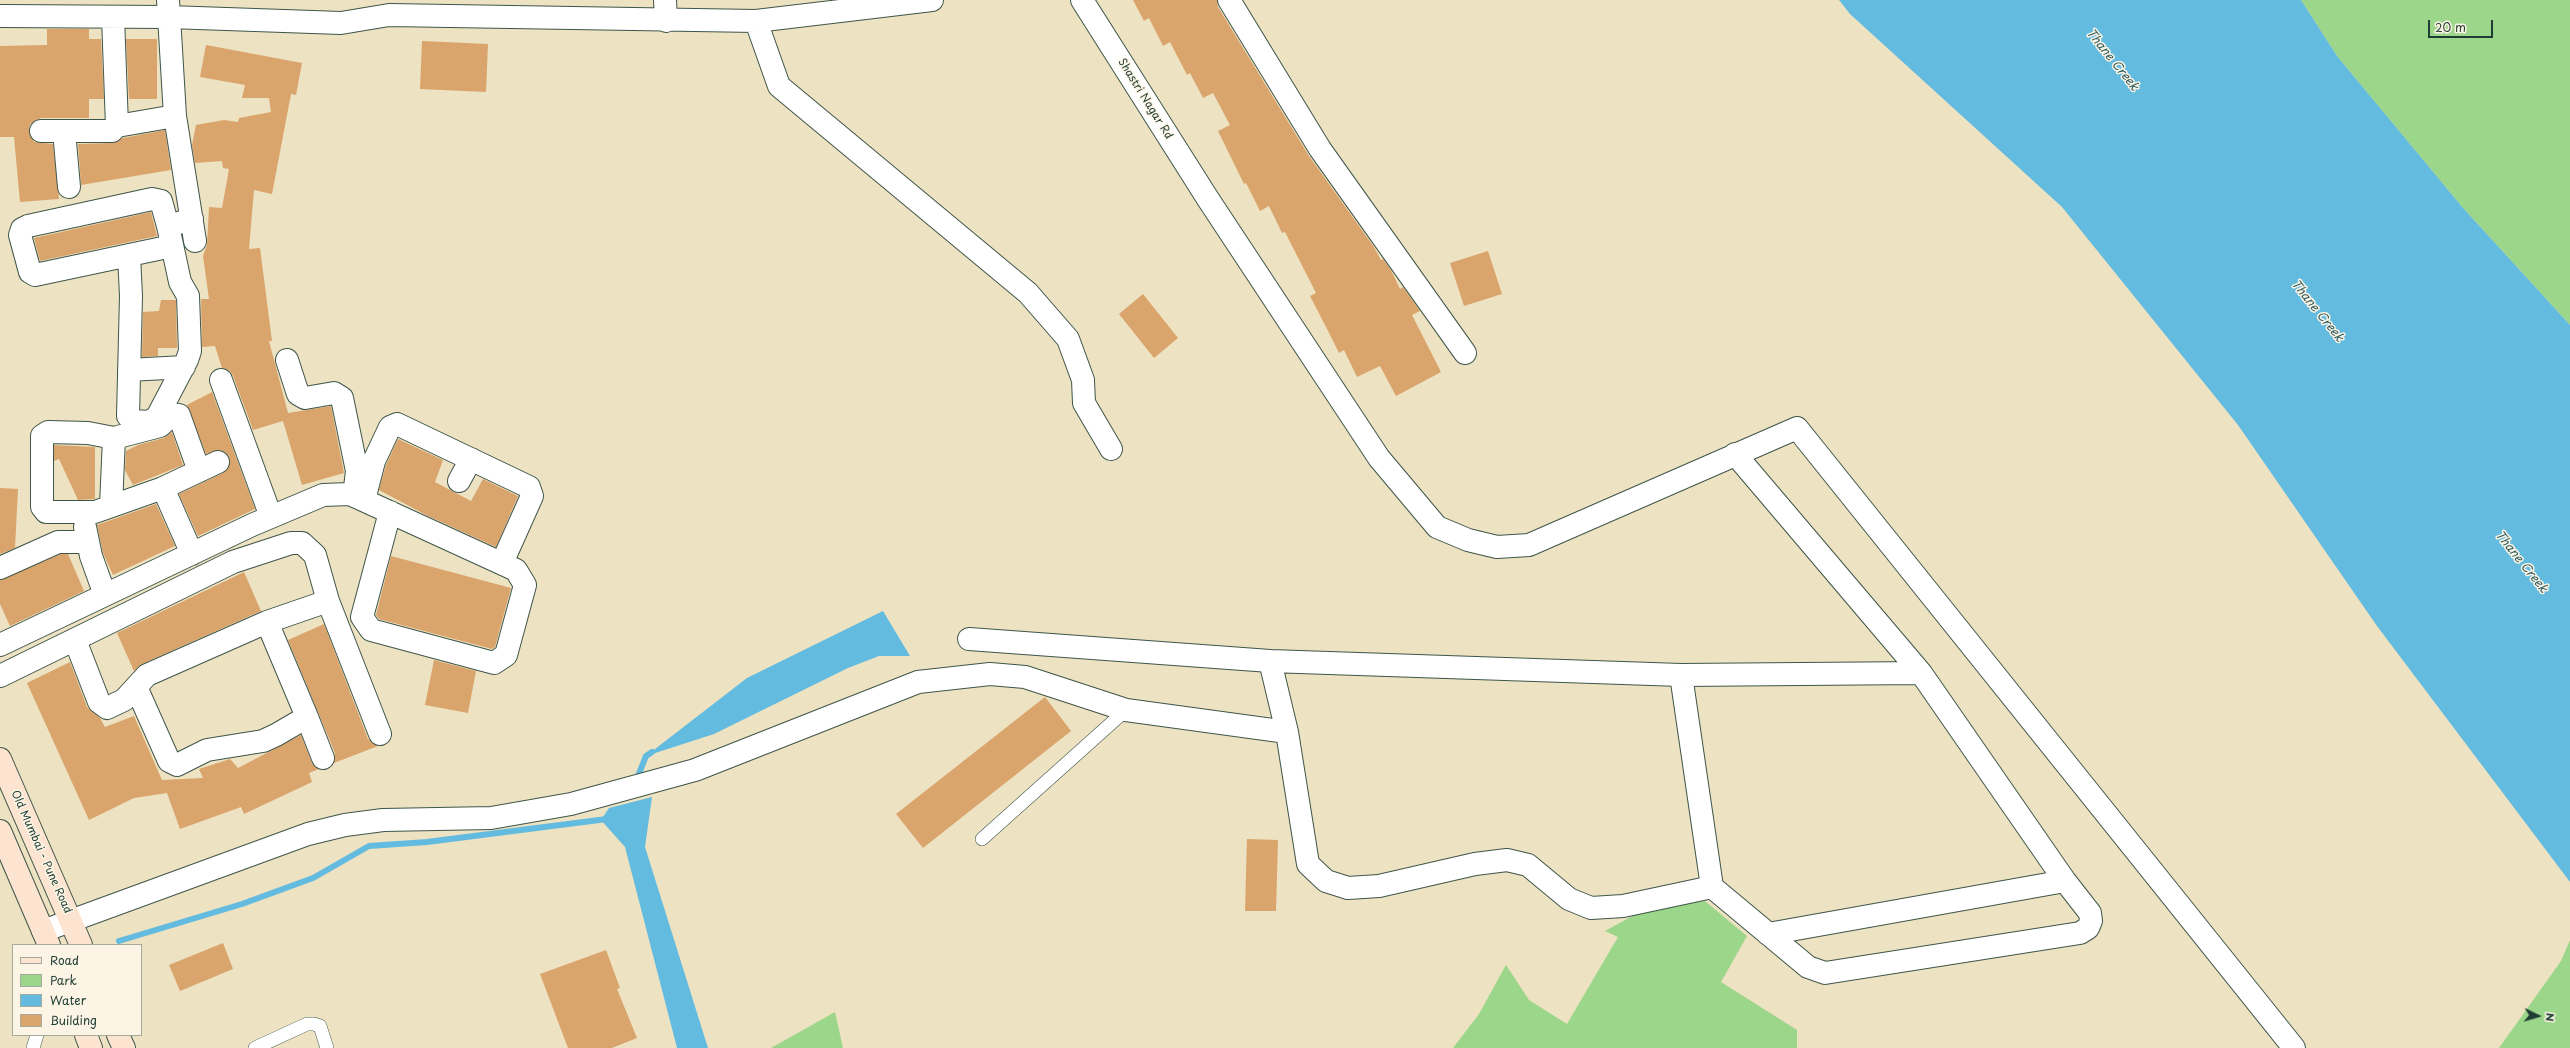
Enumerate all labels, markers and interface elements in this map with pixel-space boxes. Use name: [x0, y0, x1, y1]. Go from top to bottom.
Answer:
scale bar: [2430, 12, 2495, 38]
text: 20 m: [2435, 18, 2466, 36]
water label: Thane Creek: [2083, 26, 2141, 94]
street label: Shastri Nagar Rd: [1115, 56, 1175, 142]
water label: Thane Creek: [2288, 277, 2346, 345]
water label: Thane Creek: [2492, 528, 2550, 596]
street label: Old Mumbai - Pune Road: [8, 788, 74, 916]
legend: [12, 944, 142, 1036]
text: Road: [50, 951, 79, 969]
text: Park: [50, 971, 77, 989]
text: Water: [50, 991, 86, 1009]
north arrow: [2518, 996, 2558, 1036]
text: Building: [50, 1011, 97, 1029]
text: N: [2542, 1012, 2559, 1022]

